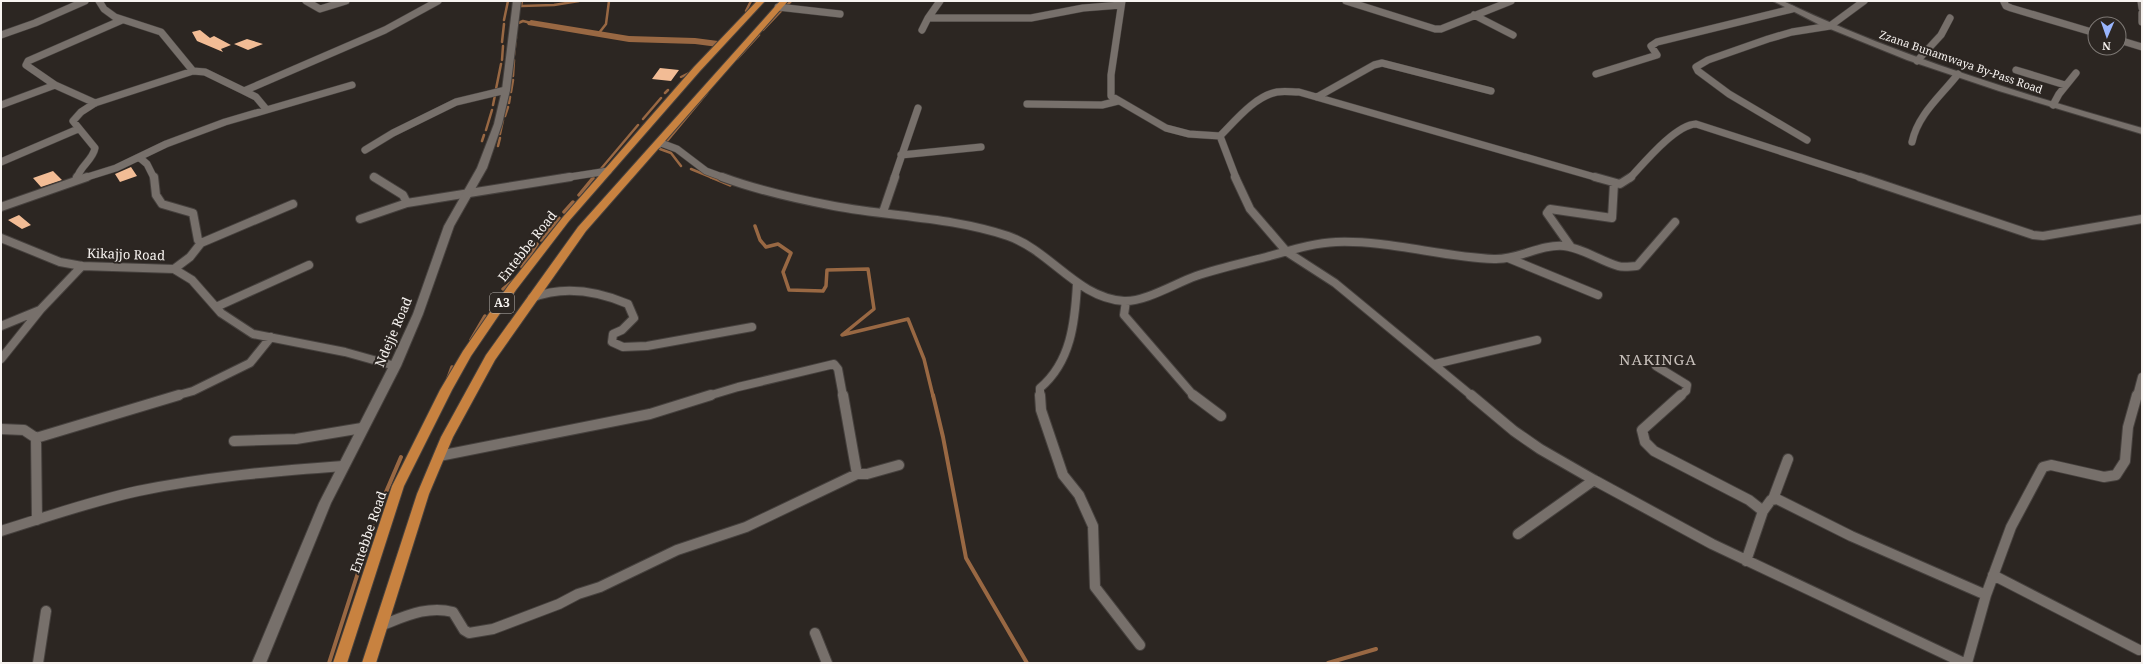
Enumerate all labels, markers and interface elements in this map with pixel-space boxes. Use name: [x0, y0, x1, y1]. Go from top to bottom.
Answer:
north arrow: [2087, 16, 2127, 56]
street label: Zzana Bunamwaya By-Pass Road: [1878, 26, 2045, 97]
text: N: [2102, 39, 2111, 54]
street label: Entebbe Road: [494, 207, 560, 285]
street label: Kikajjo Road: [87, 244, 165, 264]
road number: A3: [490, 293, 514, 313]
street label: Ndejje Road: [370, 294, 416, 370]
district label: NAKINGA: [1619, 349, 1697, 369]
street label: Entebbe Road: [346, 489, 390, 575]

